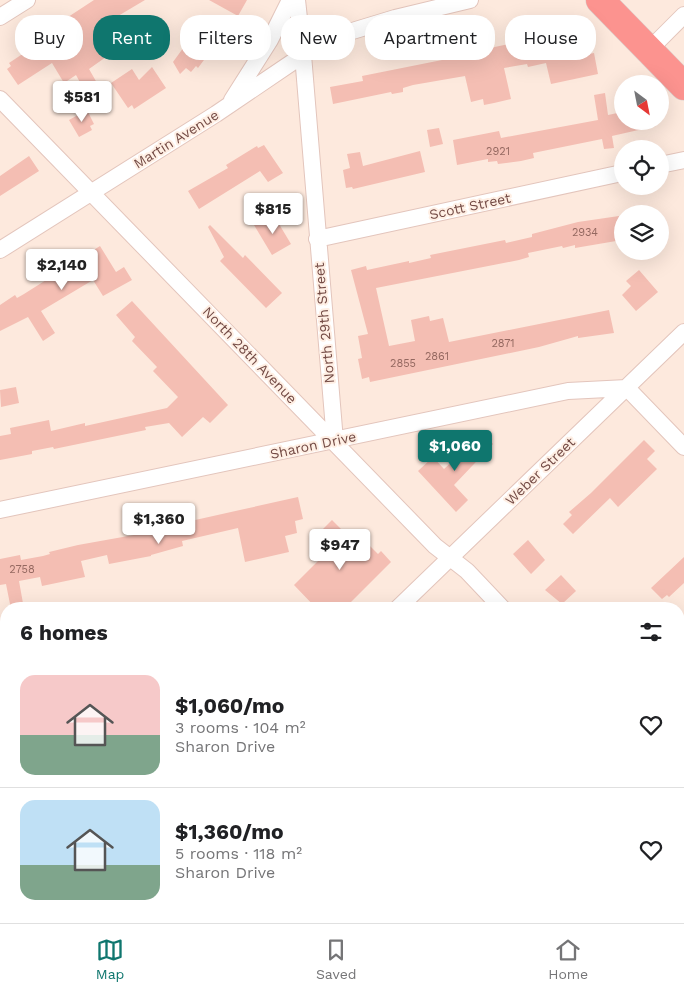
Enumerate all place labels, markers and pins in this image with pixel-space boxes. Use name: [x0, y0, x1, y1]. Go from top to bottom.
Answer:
pin: $581: [52, 80, 112, 123]
pin: $815: [243, 192, 303, 235]
pin: $2,140: [21, 248, 103, 291]
pin: $1,060: [414, 430, 496, 472]
pin: $1,360: [118, 502, 200, 545]
pin: $947: [310, 528, 370, 571]

